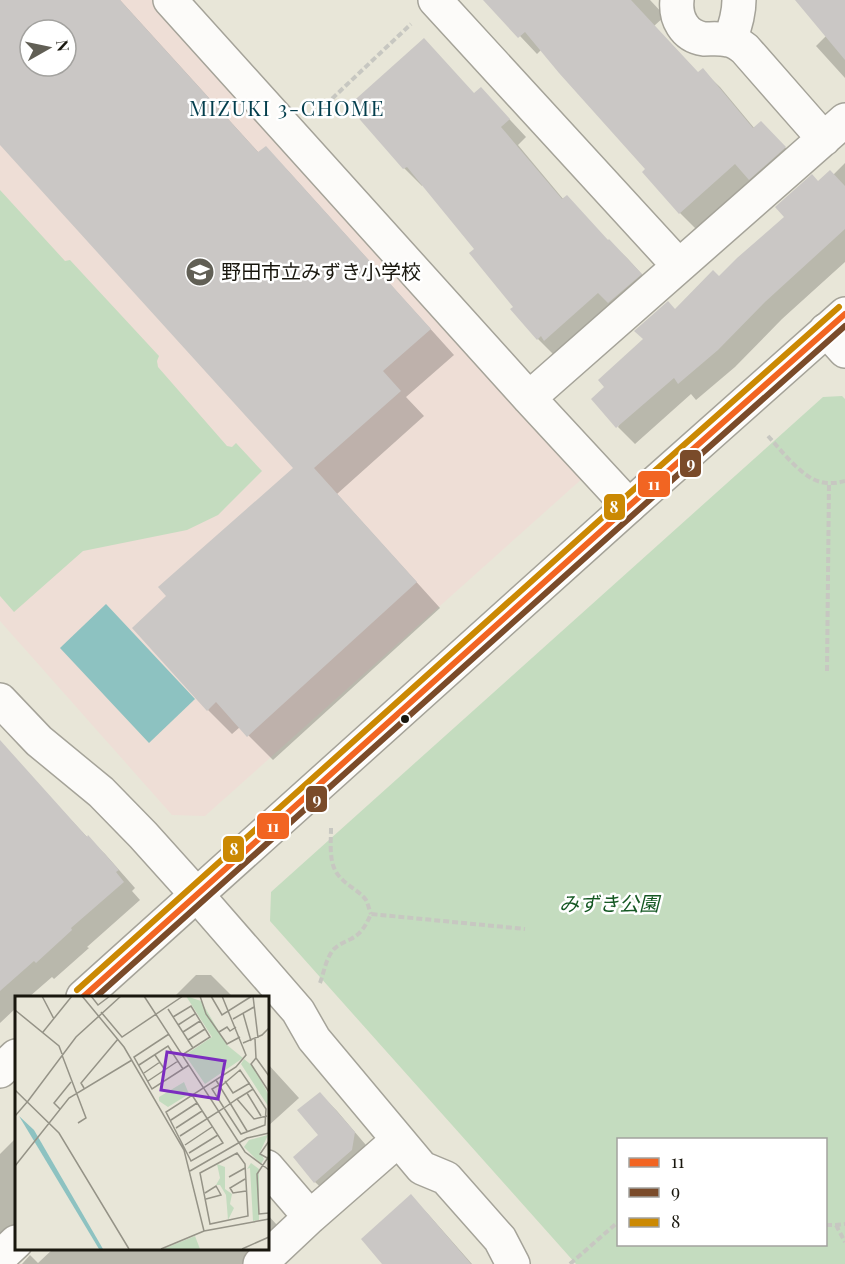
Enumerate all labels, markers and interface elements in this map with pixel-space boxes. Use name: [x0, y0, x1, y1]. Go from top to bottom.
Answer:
north arrow: [18, 18, 78, 78]
text: N: [52, 38, 75, 53]
district label: MIZUKI 3-CHOME: [189, 93, 385, 121]
school or university icon: 野田市立みずき小学校: [184, 256, 216, 288]
place label: 野田市立みずき小学校: [221, 257, 421, 284]
line badge: 9: [679, 449, 702, 478]
text: 9: [687, 452, 696, 473]
line badge: 11: [637, 470, 671, 498]
text: 11: [648, 473, 660, 494]
line badge: 8: [603, 493, 626, 521]
text: 8: [610, 496, 619, 517]
unlabelled marker: [399, 713, 411, 725]
line badge: 9: [305, 785, 328, 813]
text: 9: [313, 788, 322, 809]
line badge: 11: [256, 812, 290, 840]
text: 11: [267, 815, 279, 836]
line badge: 8: [222, 835, 245, 863]
text: 8: [230, 838, 239, 859]
park label: みずき公園: [559, 889, 662, 916]
inset map: [15, 996, 268, 1249]
legend: [617, 1138, 827, 1246]
text: 11: [671, 1149, 685, 1173]
text: 9: [671, 1179, 680, 1203]
text: 8: [671, 1209, 680, 1233]

